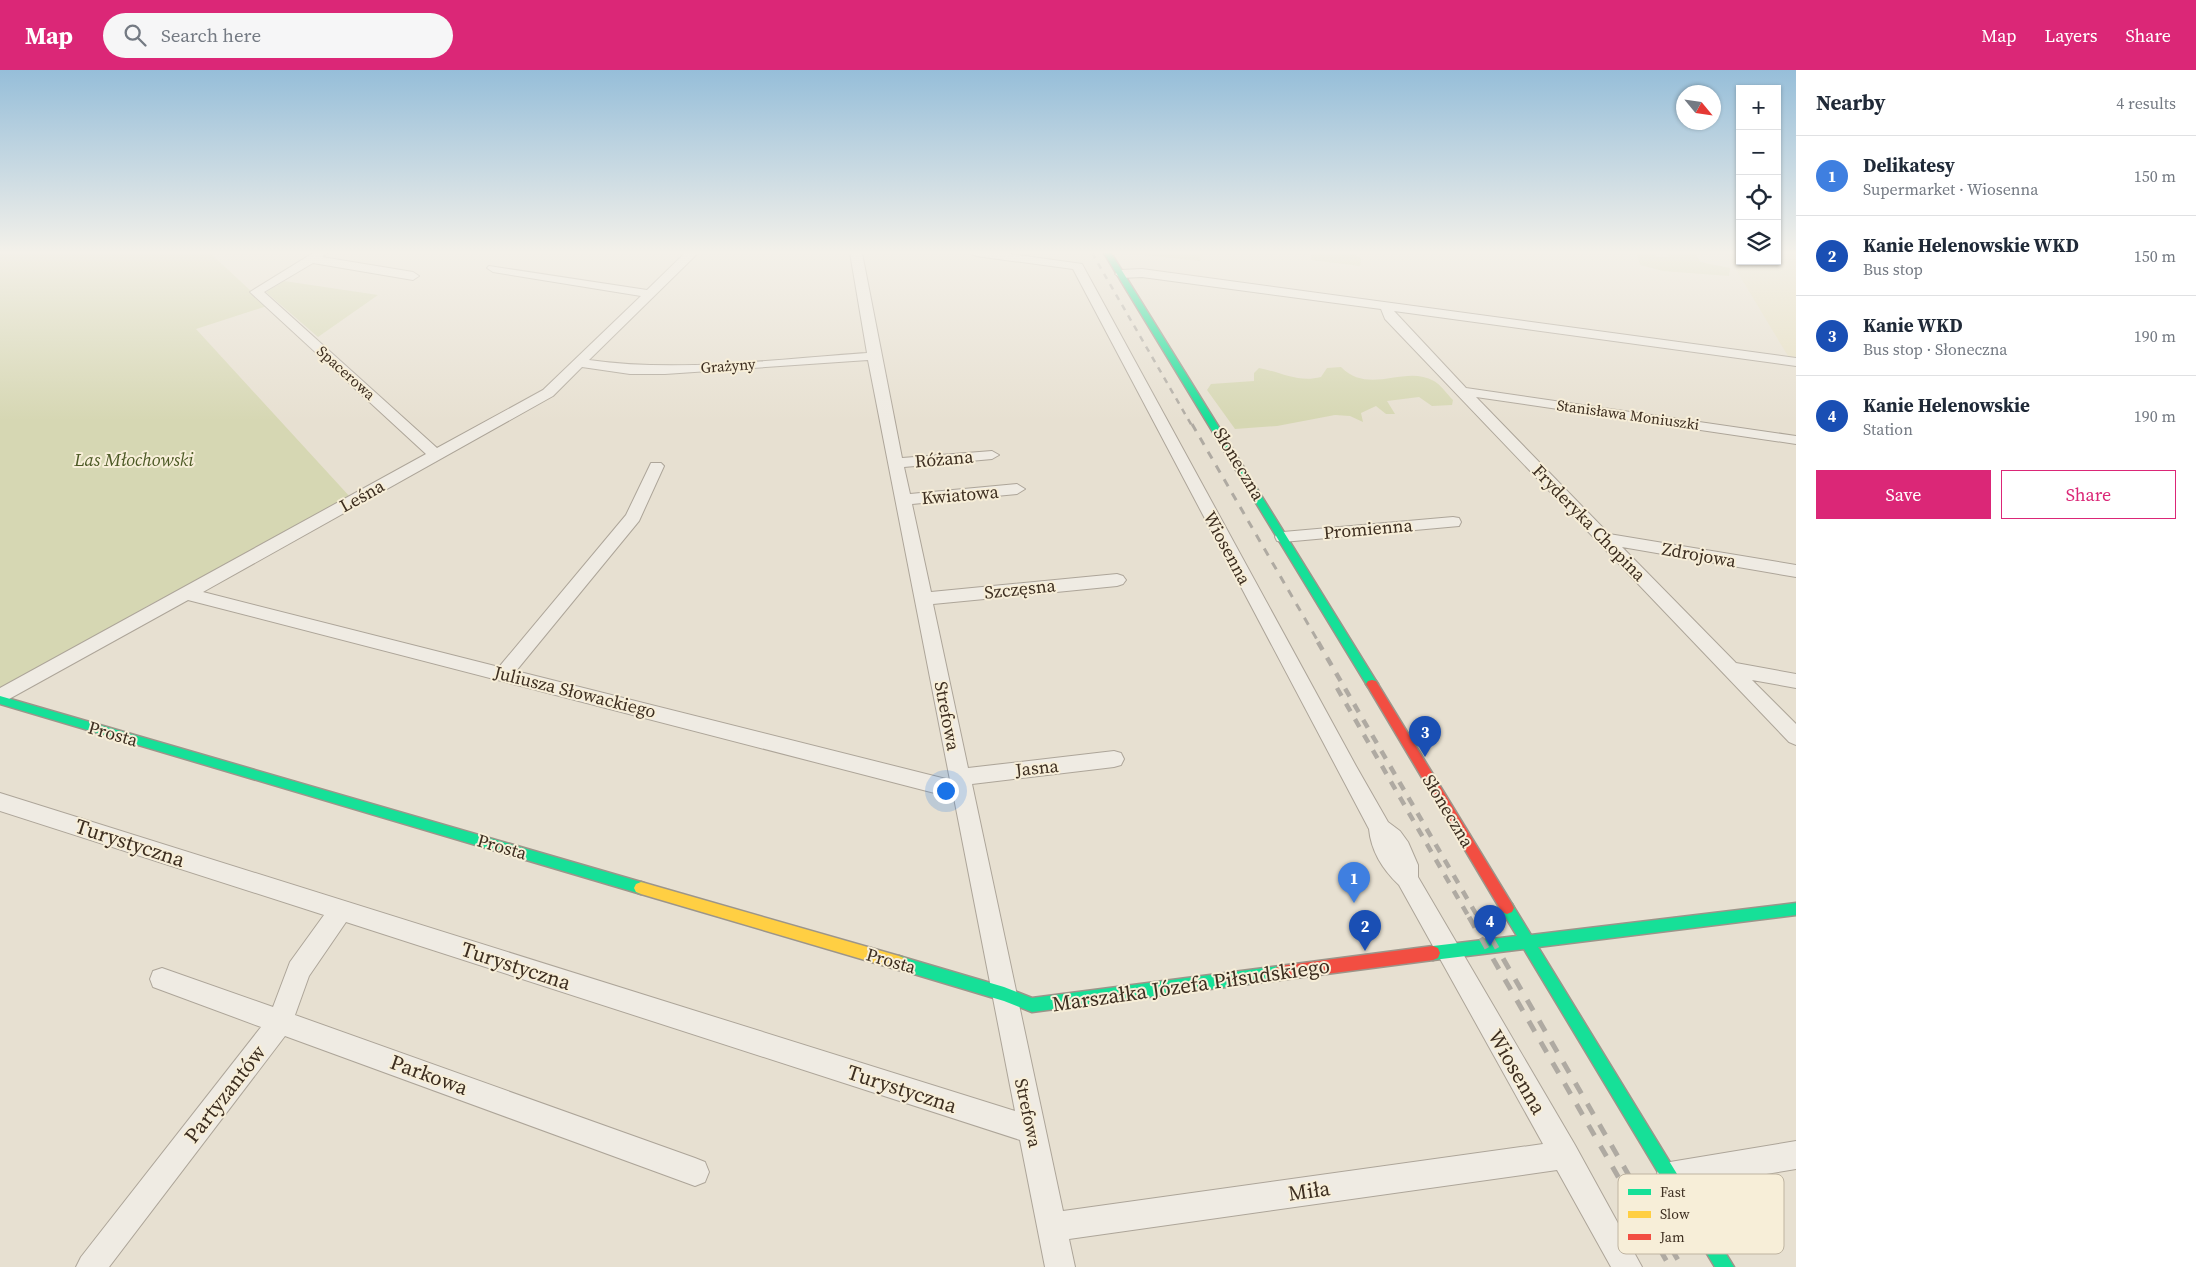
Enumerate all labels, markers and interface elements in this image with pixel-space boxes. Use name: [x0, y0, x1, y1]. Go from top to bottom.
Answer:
search box: [103, 13, 453, 58]
text: Map: [25, 19, 73, 52]
icon: search: [121, 21, 149, 49]
text: Search here: [161, 22, 261, 48]
text: Map: [1981, 23, 2016, 48]
text: Layers: [2044, 23, 2097, 48]
text: Share: [2125, 23, 2171, 48]
north arrow: [1676, 85, 1721, 130]
map controls: [1736, 85, 1781, 265]
button: +: [1736, 85, 1781, 130]
text: Nearby: [1816, 88, 1886, 117]
text: 4 results: [2116, 92, 2176, 114]
button: −: [1736, 130, 1781, 175]
text: Delikatesy: [1863, 152, 1955, 178]
text: 1: [1828, 165, 1836, 187]
text: 150 m: [2134, 165, 2176, 187]
button: locate: [1736, 175, 1781, 220]
text: Supermarket · Wiosenna: [1863, 178, 2038, 200]
button: layers: [1736, 220, 1781, 265]
text: Kanie Helenowskie WKD: [1863, 232, 2079, 258]
text: 2: [1828, 245, 1836, 267]
text: 150 m: [2134, 245, 2176, 267]
text: Bus stop: [1863, 258, 1923, 280]
text: Kanie WKD: [1863, 312, 1963, 338]
text: 3: [1828, 325, 1836, 347]
text: 190 m: [2134, 325, 2176, 347]
text: Bus stop · Słoneczna: [1863, 338, 2007, 360]
street label: Spacerowa: [312, 341, 380, 405]
street label: Grażyny: [700, 353, 756, 378]
text: Kanie Helenowskie: [1863, 392, 2030, 418]
street label: Stanisława Moniuszki: [1555, 394, 1701, 435]
text: 4: [1828, 405, 1836, 427]
text: 190 m: [2134, 405, 2176, 427]
text: Station: [1863, 418, 1913, 440]
street label: Słoneczna: [1208, 422, 1272, 506]
street label: Różana: [914, 443, 975, 474]
park label: Las Młochowski: [73, 447, 194, 472]
street label: Fryderyka Chopina: [1527, 459, 1652, 587]
button: Save: [1816, 470, 1991, 519]
button: Share: [2001, 470, 2176, 519]
street label: Leśna: [335, 473, 389, 518]
street label: Kwiatowa: [920, 479, 1001, 510]
street label: Wiosenna: [1198, 507, 1258, 590]
street label: Promienna: [1322, 512, 1414, 545]
street label: Zdrojowa: [1660, 536, 1739, 573]
street label: Szczęsna: [983, 572, 1058, 605]
street label: Juliusza Słowackiego: [490, 659, 659, 724]
street label: Strefowa: [929, 679, 967, 753]
street label: Prosta: [85, 715, 142, 753]
pin: 3: [1409, 716, 1441, 757]
street label: Jasna: [1013, 753, 1061, 782]
street label: Słoneczna: [1417, 769, 1481, 853]
your location: [933, 778, 959, 804]
street label: Turystyczna: [72, 811, 189, 874]
street label: Prosta: [474, 828, 531, 866]
pin: 1: [1338, 862, 1370, 903]
pin: 4: [1474, 905, 1506, 946]
pin: 2: [1349, 910, 1381, 951]
street label: Turystyczna: [458, 934, 575, 997]
street label: Prosta: [863, 942, 920, 980]
street label: Marszałka Józefa Piłsudskiego: [1050, 951, 1332, 1018]
street label: Wiosenna: [1481, 1024, 1554, 1120]
street label: Partyzantów: [177, 1039, 272, 1149]
street label: Parkowa: [386, 1047, 472, 1102]
street label: Turystyczna: [844, 1057, 961, 1120]
street label: Strefowa: [1009, 1076, 1048, 1151]
street label: Miła: [1286, 1173, 1332, 1208]
legend: [1618, 1174, 1784, 1254]
text: Fast: [1660, 1182, 1686, 1202]
text: Slow: [1660, 1204, 1690, 1224]
text: Jam: [1659, 1227, 1685, 1247]

